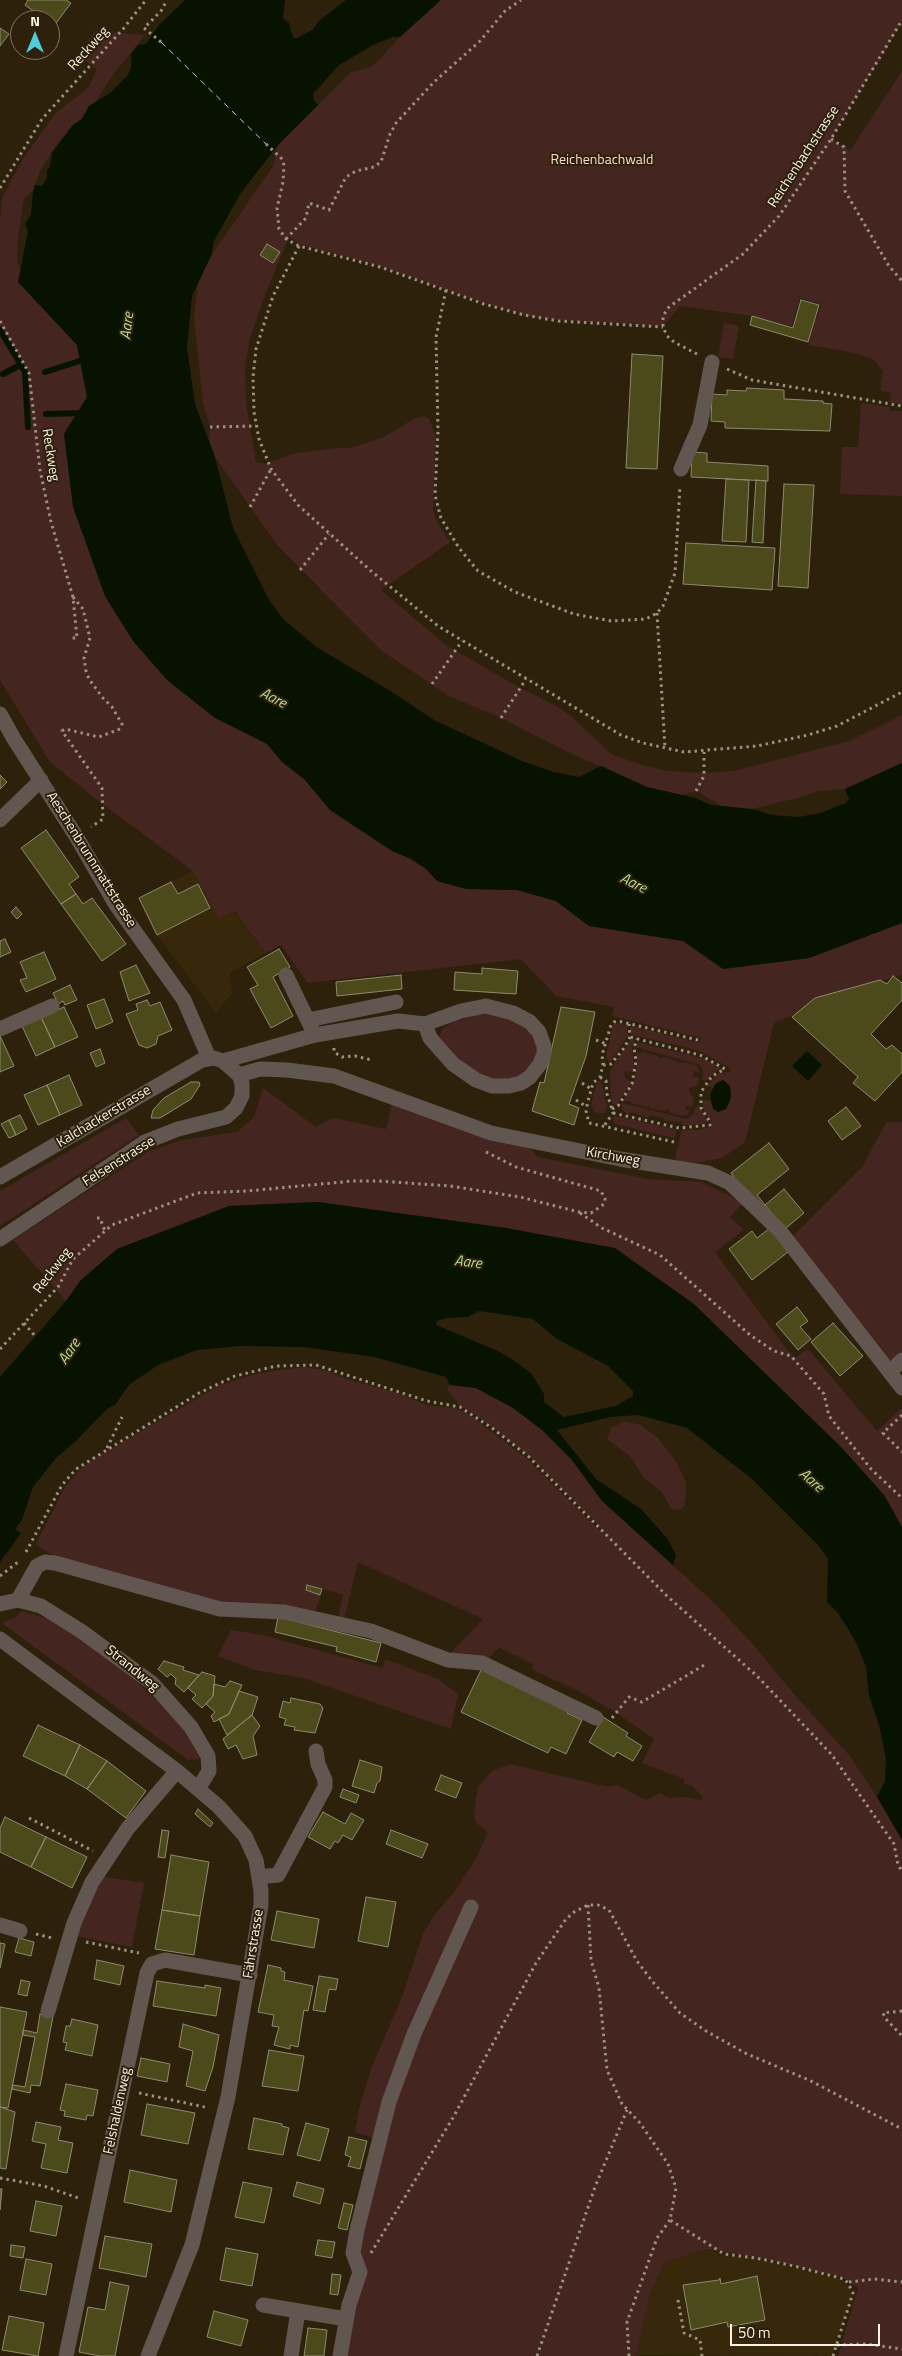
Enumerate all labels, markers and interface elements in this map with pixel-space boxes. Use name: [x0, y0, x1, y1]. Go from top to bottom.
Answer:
north arrow: [10, 10, 60, 60]
text: N: [30, 10, 40, 31]
street label: Reckweg: [65, 24, 113, 74]
street label: Reichenbachstrasse: [765, 103, 843, 211]
park label: Reichenbachwald: [550, 153, 654, 169]
water label: Aare: [117, 311, 139, 341]
street label: Reckweg: [38, 427, 62, 483]
water label: Aare: [257, 685, 289, 713]
street label: Aeschenbrunnmattstrasse: [42, 789, 140, 931]
water label: Aare: [617, 870, 649, 898]
street label: Kalchackerstrasse: [54, 1082, 154, 1152]
street label: Felsenstrasse: [80, 1133, 158, 1191]
street label: Kirchweg: [585, 1144, 641, 1170]
street label: Reckweg: [30, 1245, 76, 1297]
water label: Aare: [453, 1252, 483, 1274]
water label: Aare: [55, 1336, 85, 1368]
water label: Aare: [795, 1465, 827, 1497]
street label: Strandweg: [102, 1642, 162, 1696]
street label: Fährstrasse: [240, 1908, 268, 1980]
street label: Felshaldenweg: [101, 2066, 135, 2156]
scale bar: [732, 2314, 882, 2346]
text: 50 m: [738, 2321, 771, 2344]

